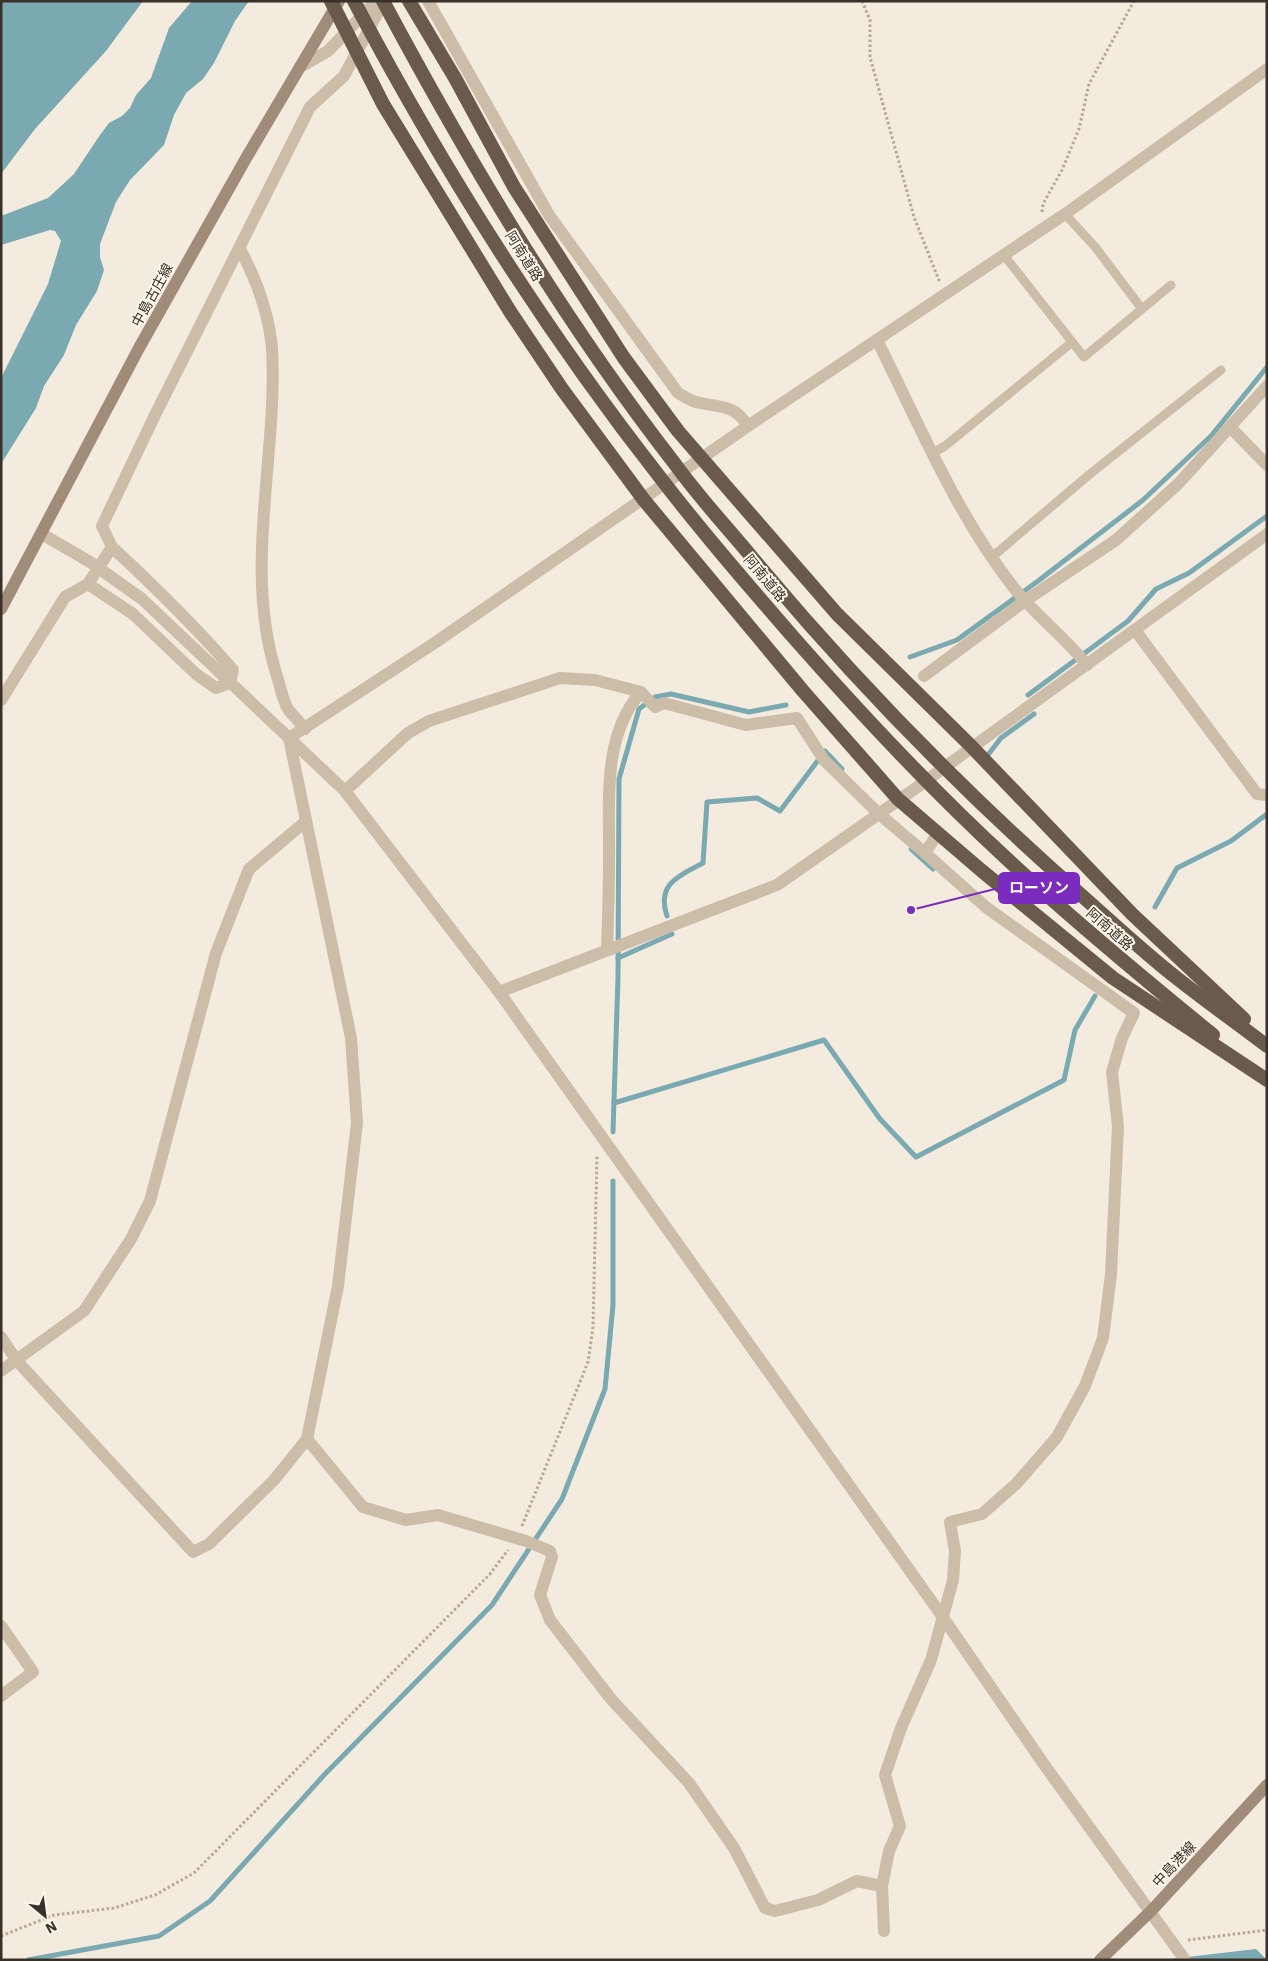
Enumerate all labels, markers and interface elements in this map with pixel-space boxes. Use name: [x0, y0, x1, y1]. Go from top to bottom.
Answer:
street label: 阿南道路: [502, 227, 546, 285]
street label: 中島古庄線: [127, 260, 177, 330]
street label: 阿南道路: [740, 551, 790, 605]
callout: ローソン: [999, 873, 1079, 903]
text: ローソン: [1009, 878, 1069, 897]
street label: 阿南道路: [1083, 904, 1137, 954]
street label: 中島港線: [1148, 1837, 1200, 1891]
north arrow: [20, 1891, 70, 1941]
text: N: [43, 1917, 60, 1938]

